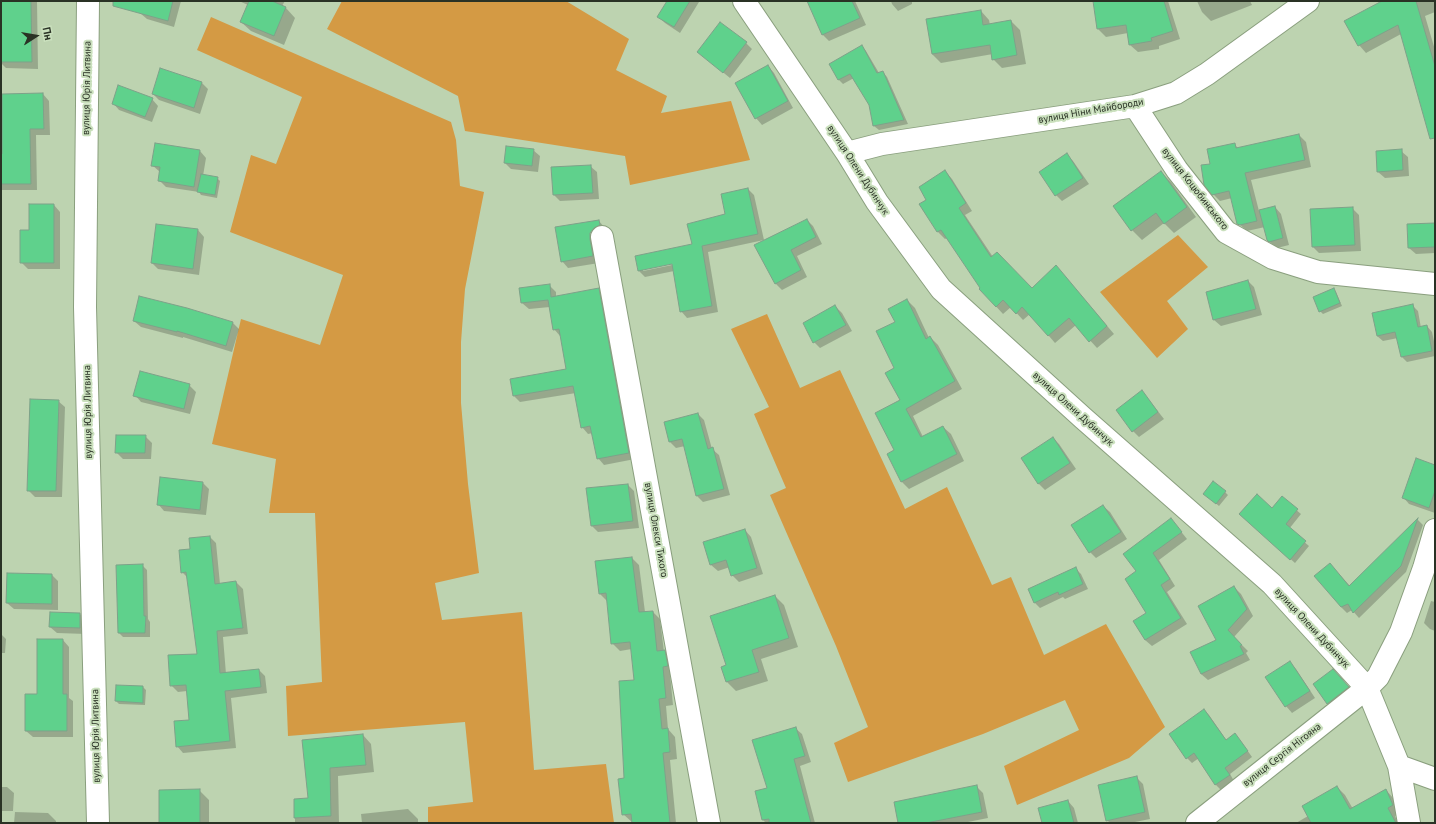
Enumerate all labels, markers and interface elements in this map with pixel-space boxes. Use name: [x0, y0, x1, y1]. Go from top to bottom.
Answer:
north arrow: [16, 16, 56, 56]
text: Пн: [40, 26, 56, 41]
street label: вулиця Юрія Литвина: [80, 41, 94, 135]
street label: вулиця Ніни Майбороди: [1038, 96, 1144, 126]
street label: вулиця Олени Дубинчук: [824, 123, 892, 217]
street label: вулиця Коцюбинського: [1159, 146, 1231, 232]
street label: вулиця Юрія Литвина: [81, 365, 95, 459]
street label: вулиця Олени Дубинчук: [1030, 370, 1116, 448]
street label: вулиця Олекси Тихого: [642, 482, 670, 578]
street label: вулиця Олени Дубинчук: [1272, 586, 1352, 670]
street label: вулиця Юрія Литвина: [89, 689, 103, 783]
street label: вулиця Сергія Нігояна: [1241, 721, 1323, 789]

